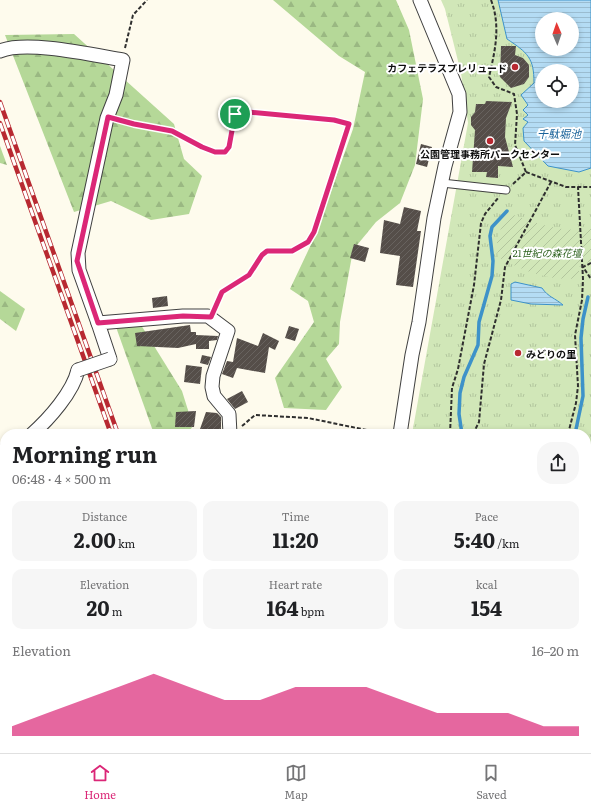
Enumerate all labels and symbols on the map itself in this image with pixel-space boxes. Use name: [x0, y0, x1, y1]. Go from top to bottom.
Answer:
north arrow: [535, 12, 579, 56]
place label: カフェテラスプレリュード: [387, 60, 507, 75]
marker: カフェテラスプレリュード: [510, 62, 520, 72]
pin: [218, 97, 252, 131]
water label: 千駄堀池: [537, 125, 582, 141]
marker: 公園管理事務所パークセンター: [485, 136, 495, 146]
place label: 公園管理事務所パークセンター: [420, 146, 560, 161]
park label: 21世紀の森花壇: [513, 245, 583, 260]
place label: みどりの里: [526, 346, 576, 361]
marker: みどりの里: [513, 348, 523, 358]

